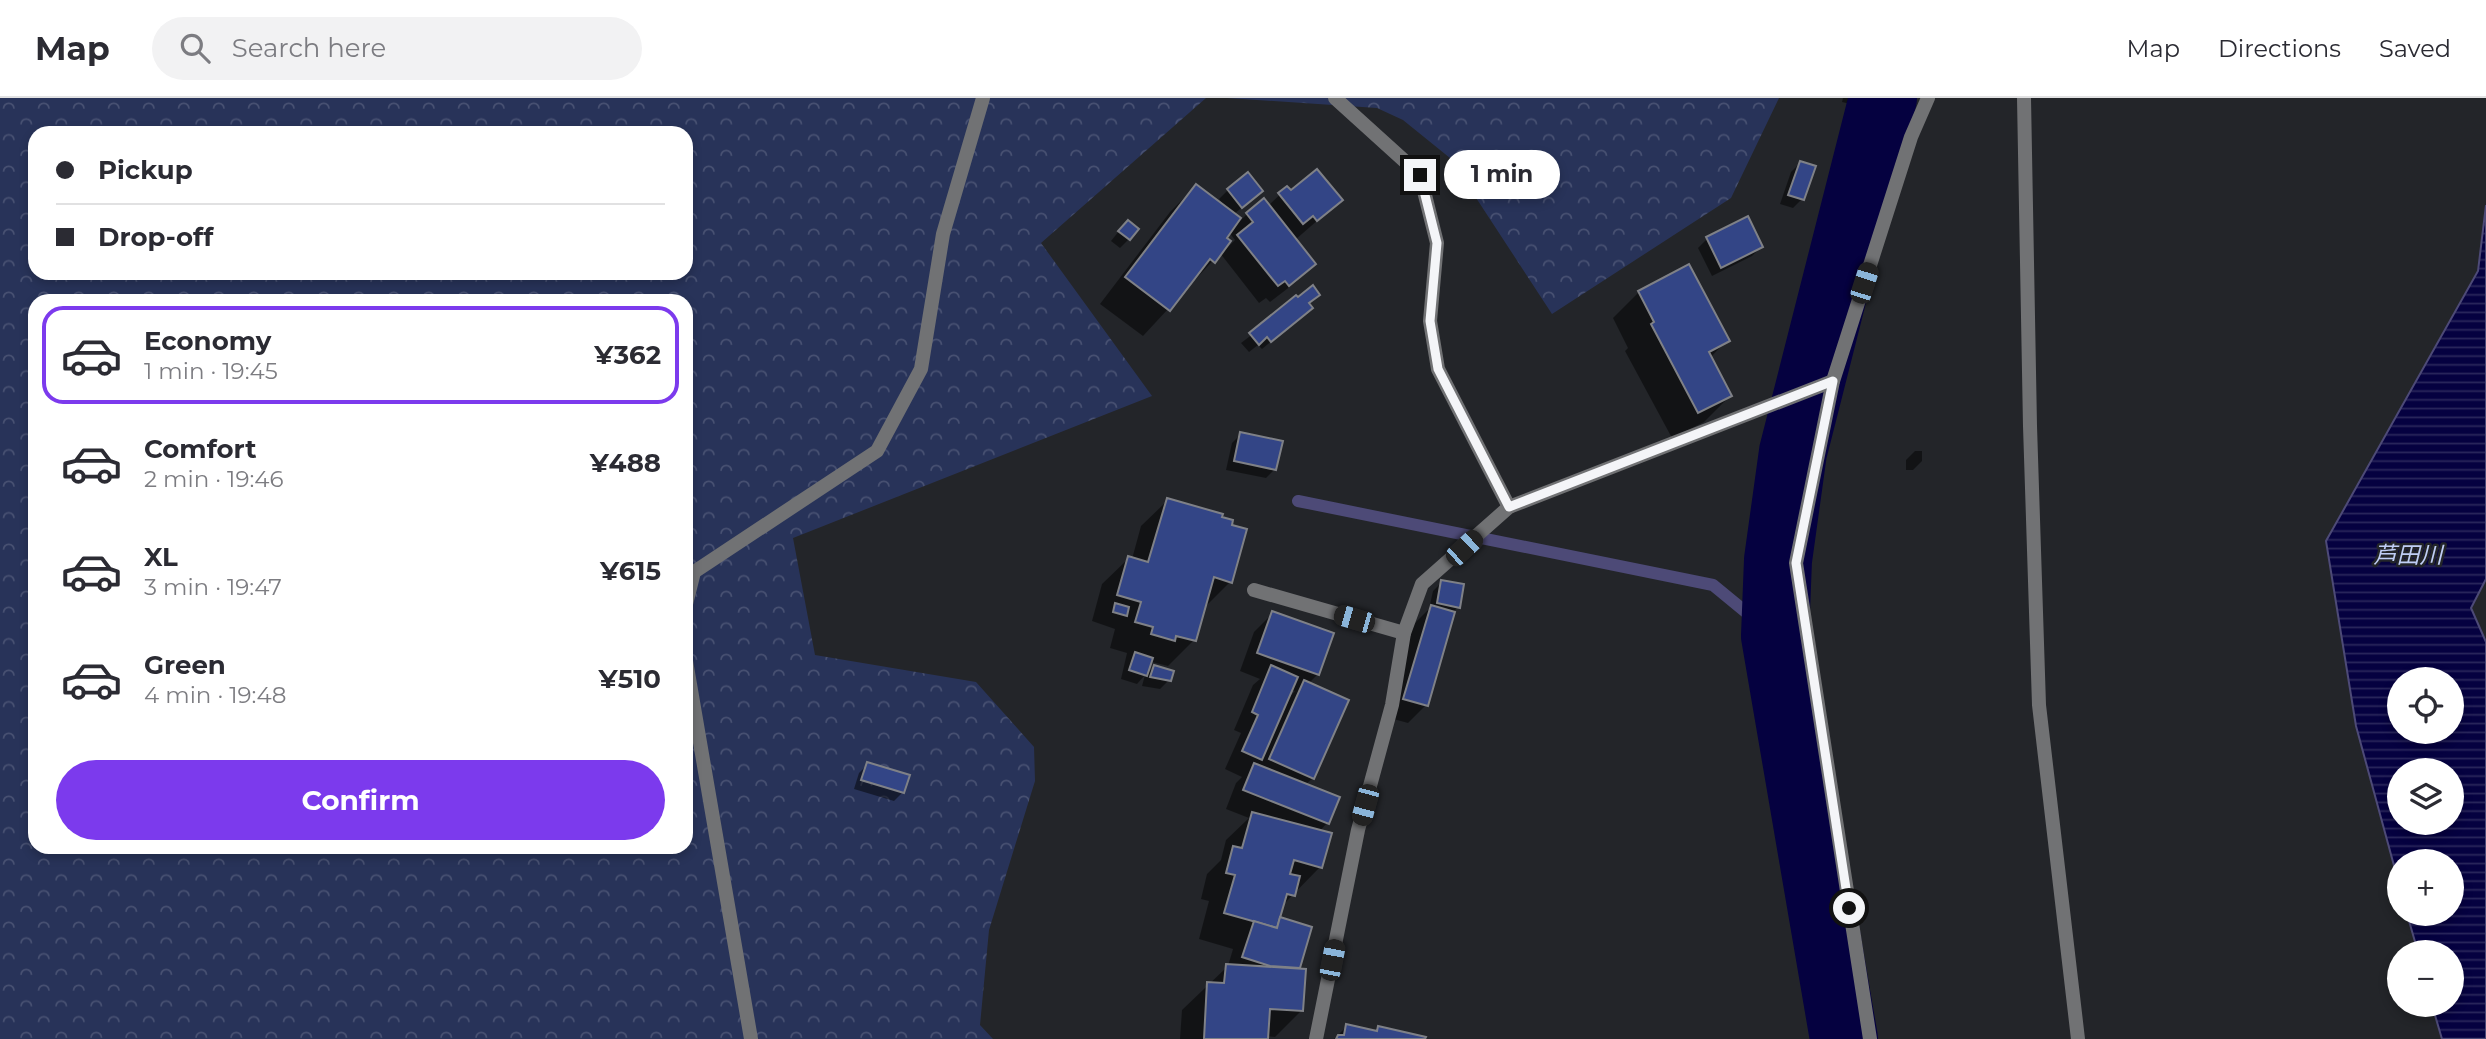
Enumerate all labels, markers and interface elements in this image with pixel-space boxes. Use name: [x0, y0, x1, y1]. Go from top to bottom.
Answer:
search box: [152, 17, 642, 80]
text: Map: [35, 28, 110, 68]
icon: search: [176, 29, 214, 67]
text: Search here: [232, 32, 386, 64]
text: Map: [2127, 34, 2180, 63]
text: Directions: [2218, 34, 2341, 63]
text: Saved: [2379, 34, 2451, 63]
callout: 1 min: [1444, 150, 1560, 200]
text: Pickup: [98, 154, 193, 186]
route end: [1404, 159, 1436, 191]
text: 1 min: [1471, 160, 1533, 188]
text: Drop-off: [98, 221, 213, 253]
car: [1848, 260, 1881, 306]
icon: car: [60, 324, 123, 387]
text: Economy: [144, 325, 271, 357]
text: ¥362: [594, 339, 661, 371]
text: 1 min · 19:45: [144, 357, 278, 385]
icon: car: [60, 432, 123, 495]
text: Comfort: [144, 433, 256, 465]
text: ¥488: [590, 447, 661, 479]
text: 2 min · 19:46: [144, 465, 283, 493]
car: [1442, 526, 1487, 570]
icon: car: [60, 540, 123, 603]
text: XL: [144, 541, 178, 573]
water label: 芦田川: [2374, 541, 2446, 569]
text: ¥615: [600, 555, 661, 587]
text: 3 min · 19:47: [144, 573, 282, 601]
car: [1331, 603, 1378, 635]
icon: car: [60, 648, 123, 711]
text: Green: [144, 649, 226, 681]
text: ¥510: [599, 663, 661, 695]
map controls: [2387, 667, 2464, 1017]
button: locate: [2387, 667, 2464, 744]
text: 4 min · 19:48: [144, 681, 287, 709]
button: layers: [2387, 758, 2464, 835]
button: Confirm: [56, 760, 665, 840]
car: [1350, 782, 1381, 828]
button: +: [2387, 849, 2464, 926]
route start: [1833, 892, 1865, 924]
car: [1318, 937, 1347, 983]
button: −: [2387, 940, 2464, 1017]

